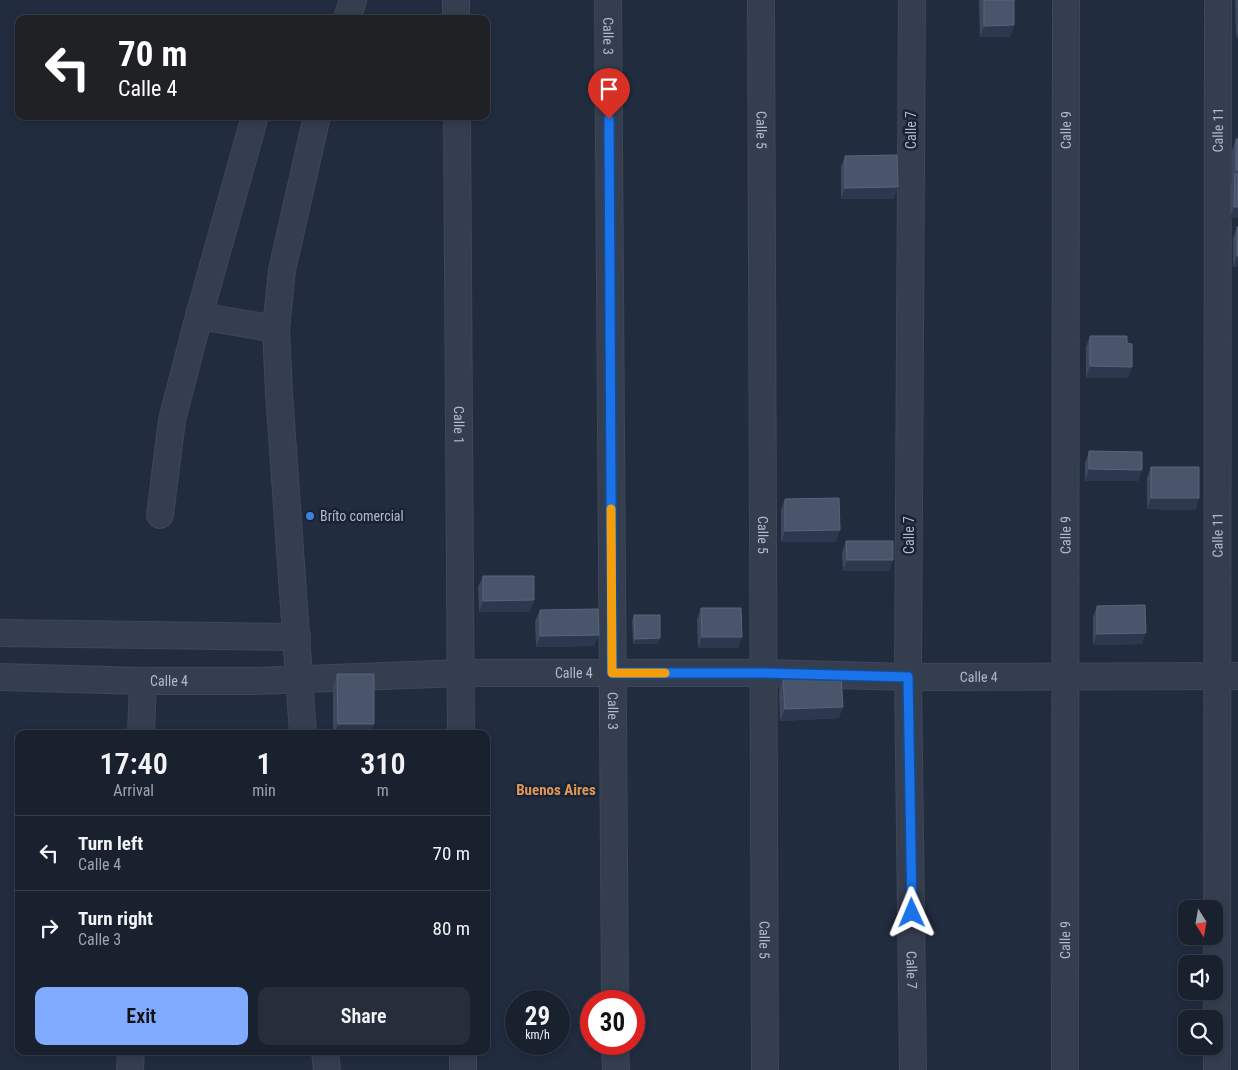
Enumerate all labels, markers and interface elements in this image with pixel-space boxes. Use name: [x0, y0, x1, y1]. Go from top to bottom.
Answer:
street label: Calle 3: [600, 17, 616, 55]
text: 70 m: [118, 34, 187, 75]
icon: left: [35, 35, 100, 100]
pin: [588, 68, 630, 119]
icon: arrive: [595, 75, 623, 103]
text: Calle 4: [118, 76, 177, 101]
street label: Calle 11: [1210, 108, 1226, 152]
street label: Calle 5: [753, 111, 770, 149]
street label: Calle 7: [903, 111, 919, 149]
street label: Calle 9: [1058, 111, 1074, 149]
street label: Calle 1: [451, 406, 467, 444]
place label: Bríto comercial: [320, 508, 404, 524]
marker: Bríto comercial: [304, 510, 316, 522]
street label: Calle 11: [1209, 513, 1226, 557]
street label: Calle 5: [755, 516, 771, 554]
street label: Calle 7: [901, 516, 917, 554]
street label: Calle 9: [1057, 516, 1074, 554]
street label: Calle 4: [555, 665, 593, 681]
street label: Calle 4: [960, 669, 998, 685]
street label: Calle 4: [150, 673, 188, 689]
street label: Calle 3: [605, 692, 621, 730]
text: 17:40: [99, 746, 168, 781]
text: 1: [256, 746, 272, 781]
text: 310: [360, 746, 405, 781]
text: Arrival: [113, 781, 154, 800]
text: min: [252, 781, 276, 800]
text: m: [377, 781, 389, 800]
district label: Buenos Aires: [516, 781, 596, 799]
text: Turn left: [78, 832, 143, 855]
icon: left: [35, 839, 63, 867]
text: 70 m: [433, 842, 470, 865]
text: Calle 4: [78, 855, 121, 874]
position arrow: [885, 886, 937, 938]
north arrow: [1178, 900, 1222, 945]
map controls: [1178, 900, 1223, 1055]
text: Turn right: [78, 907, 153, 930]
icon: right: [35, 914, 63, 942]
text: 80 m: [433, 917, 470, 940]
street label: Calle 5: [756, 921, 773, 959]
street label: Calle 9: [1057, 921, 1073, 959]
text: Calle 3: [78, 930, 121, 949]
street label: Calle 7: [903, 951, 920, 989]
button: sound: [1178, 955, 1223, 1000]
button: Exit: [35, 987, 248, 1045]
button: Share: [258, 987, 470, 1045]
speed limit sign: 30: [580, 990, 645, 1055]
text: 29: [525, 1002, 550, 1031]
button: search: [1178, 1010, 1223, 1055]
text: km/h: [525, 1028, 550, 1042]

